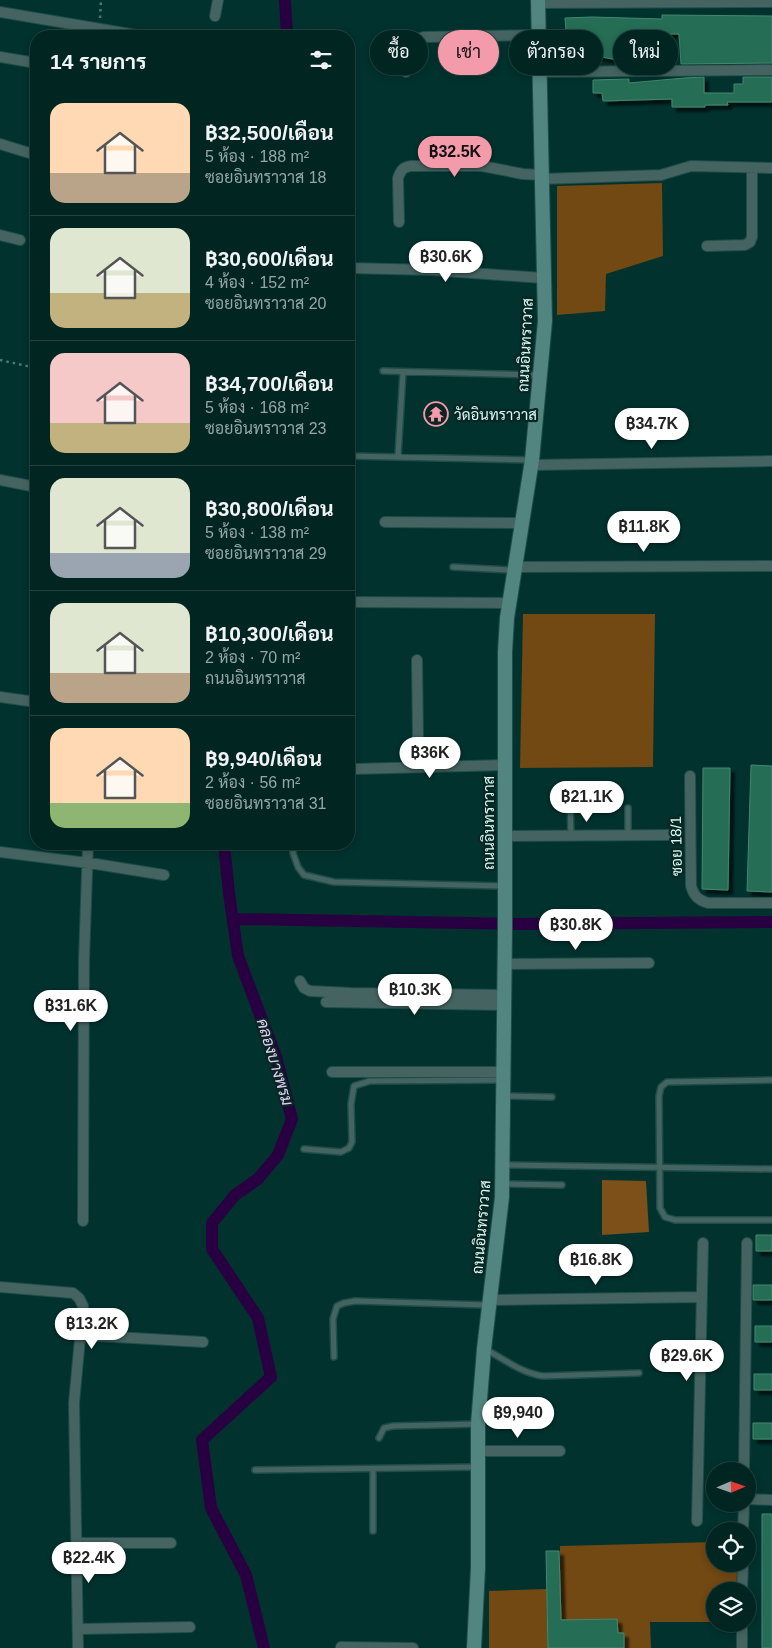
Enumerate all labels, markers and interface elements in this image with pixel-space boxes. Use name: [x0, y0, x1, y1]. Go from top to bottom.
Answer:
chip: ซื้อ: [370, 30, 428, 75]
chip: เช่า: [438, 30, 499, 75]
chip: ตัวกรอง: [509, 30, 603, 75]
chip: ใหม่: [613, 30, 678, 75]
icon: filters: [307, 46, 335, 74]
text: 14 รายการ: [50, 50, 146, 73]
text: ฿32,500/เดือน: [205, 121, 334, 144]
icon: home: [90, 123, 150, 183]
pin: ฿32.5K: [414, 136, 496, 178]
text: ฿32.5K: [429, 143, 481, 160]
text: 5 ห้อง · 188 m²: [205, 148, 309, 165]
text: ซอยอินทราวาส 18: [205, 169, 326, 186]
pin: ฿30.6K: [405, 240, 487, 283]
text: ฿30,600/เดือน: [205, 247, 334, 270]
icon: home: [90, 248, 150, 308]
text: ฿30.6K: [420, 248, 472, 265]
text: 4 ห้อง · 152 m²: [205, 274, 309, 291]
text: ซอยอินทราวาส 20: [205, 295, 326, 312]
street label: ถนนอินทราวาส: [514, 298, 536, 392]
text: ฿34,700/เดือน: [205, 372, 334, 395]
icon: home: [90, 373, 150, 433]
text: 5 ห้อง · 168 m²: [205, 399, 309, 416]
temple icon: วัดอินทราวาส: [423, 401, 449, 427]
place label: วัดอินทราวาส: [454, 406, 537, 423]
pin: ฿34.7K: [611, 408, 693, 450]
text: ฿34.7K: [626, 415, 678, 432]
text: ซอยอินทราวาส 23: [205, 420, 326, 437]
text: ฿30,800/เดือน: [205, 497, 334, 520]
icon: home: [90, 498, 150, 558]
pin: ฿11.8K: [603, 510, 685, 553]
text: ฿11.8K: [618, 518, 670, 535]
text: 5 ห้อง · 138 m²: [205, 524, 309, 541]
text: ซอยอินทราวาส 29: [205, 545, 326, 562]
text: ฿10,300/เดือน: [205, 622, 334, 645]
icon: home: [90, 623, 150, 683]
text: 2 ห้อง · 70 m²: [205, 649, 300, 666]
text: ถนนอินทราวาส: [205, 670, 306, 687]
pin: ฿36K: [400, 736, 460, 779]
text: ฿36K: [411, 744, 450, 761]
text: ฿9,940/เดือน: [205, 747, 322, 770]
icon: home: [90, 748, 150, 808]
text: 2 ห้อง · 56 m²: [205, 774, 300, 791]
street label: ถนนอินทราวาส: [480, 776, 497, 870]
pin: ฿21.1K: [546, 780, 628, 823]
text: ฿21.1K: [561, 788, 613, 805]
text: ซอยอินทราวาส 31: [205, 795, 326, 812]
street label: ซอย 18/1: [667, 816, 685, 876]
pin: ฿30.8K: [535, 908, 617, 951]
text: ฿30.8K: [550, 916, 602, 933]
pin: ฿10.3K: [374, 974, 456, 1016]
text: ฿10.3K: [389, 981, 441, 998]
pin: ฿31.6K: [30, 990, 112, 1032]
text: ฿31.6K: [45, 997, 97, 1014]
water label: คลองบางพรม: [254, 1016, 296, 1108]
street label: ถนนอินทราวาส: [468, 1179, 494, 1275]
pin: ฿16.8K: [555, 1244, 637, 1286]
text: ฿16.8K: [570, 1251, 622, 1268]
pin: ฿13.2K: [51, 1308, 133, 1350]
text: ฿13.2K: [66, 1315, 118, 1332]
pin: ฿29.6K: [646, 1340, 728, 1382]
text: ฿29.6K: [661, 1347, 713, 1364]
pin: ฿9,940: [477, 1396, 559, 1439]
text: ฿9,940: [493, 1404, 543, 1421]
north arrow: [706, 1462, 756, 1512]
map controls: [706, 1462, 756, 1632]
button: locate: [706, 1522, 756, 1572]
pin: ฿22.4K: [48, 1542, 130, 1584]
text: ฿22.4K: [63, 1549, 115, 1566]
button: layers: [706, 1582, 756, 1632]

